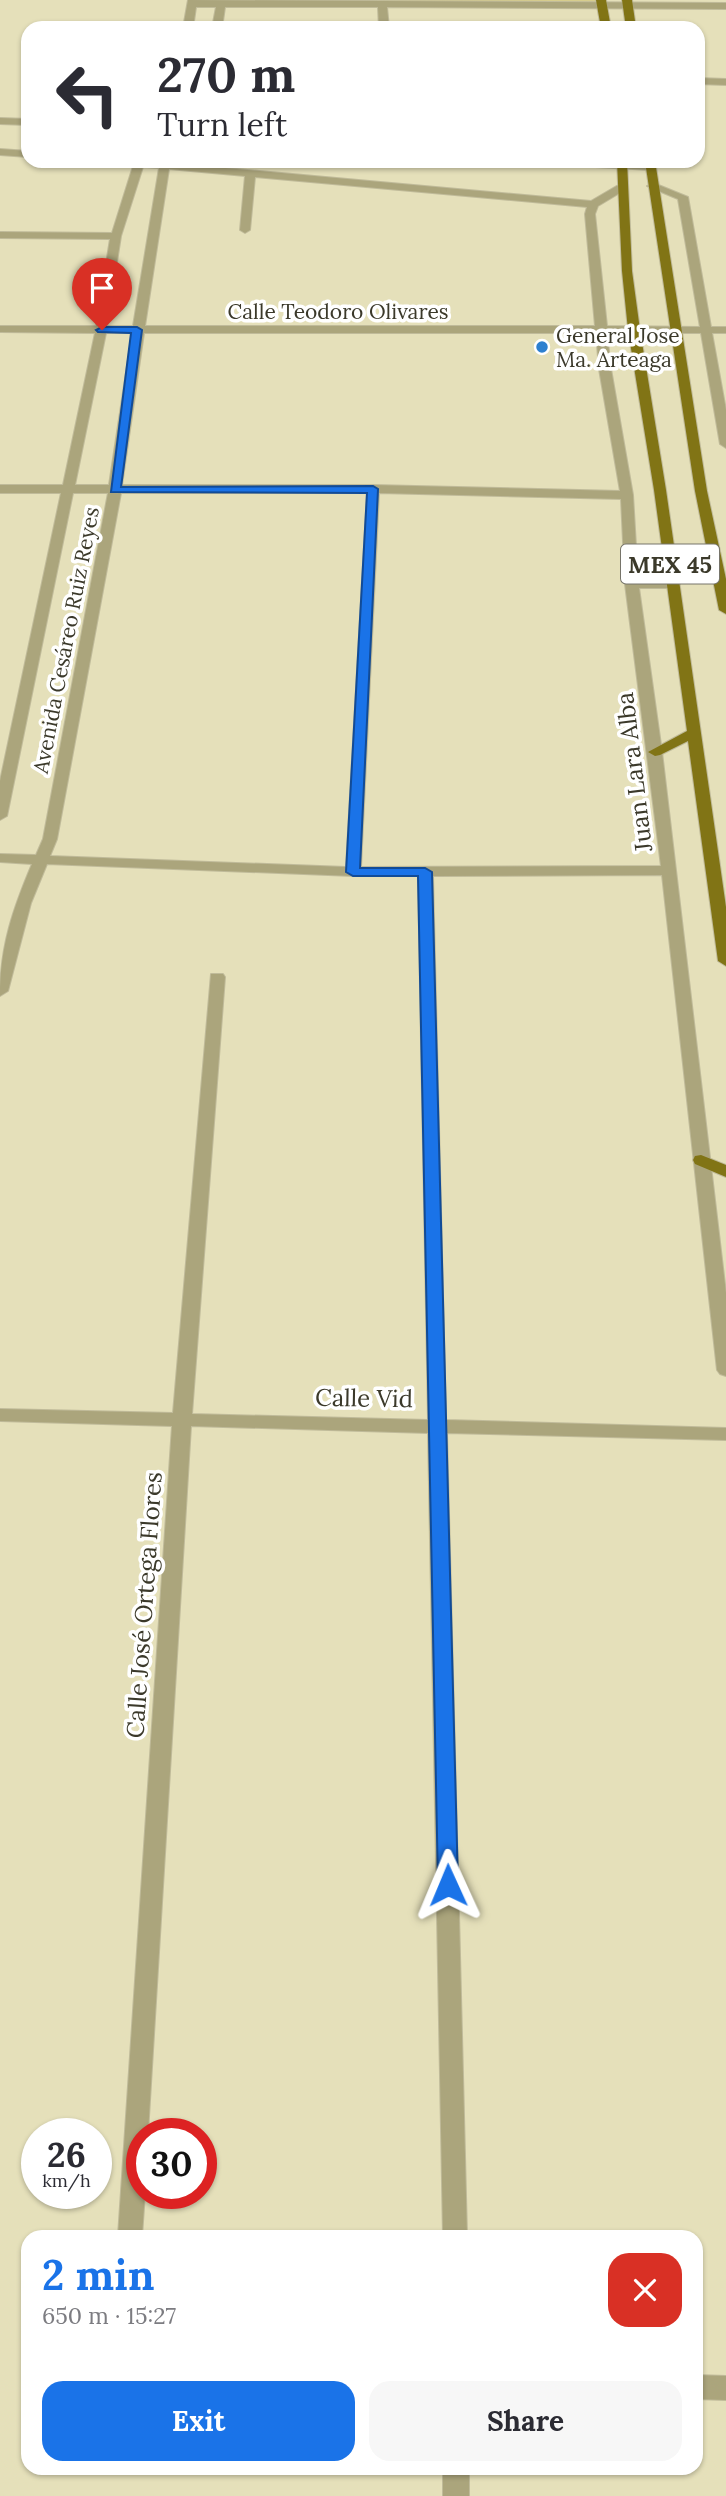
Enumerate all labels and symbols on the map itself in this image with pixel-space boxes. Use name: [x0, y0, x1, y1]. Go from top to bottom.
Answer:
pin: [72, 258, 132, 330]
street label: Calle Teodoro Olivares: [228, 298, 448, 325]
place label: General Jose Ma. Arteaga: [556, 322, 680, 373]
marker: General Jose Ma. Arteaga: [534, 339, 550, 355]
street label: Avenida Cesáreo Ruiz Reyes: [27, 504, 105, 777]
road number: MEX 45: [621, 544, 719, 584]
street label: Juan Lara Alba: [609, 691, 659, 854]
street label: Calle Vid: [315, 1382, 413, 1414]
street label: Calle José Ortega Flores: [119, 1471, 169, 1739]
position arrow: [411, 1848, 485, 1922]
speed limit sign: 30: [126, 2118, 217, 2209]

